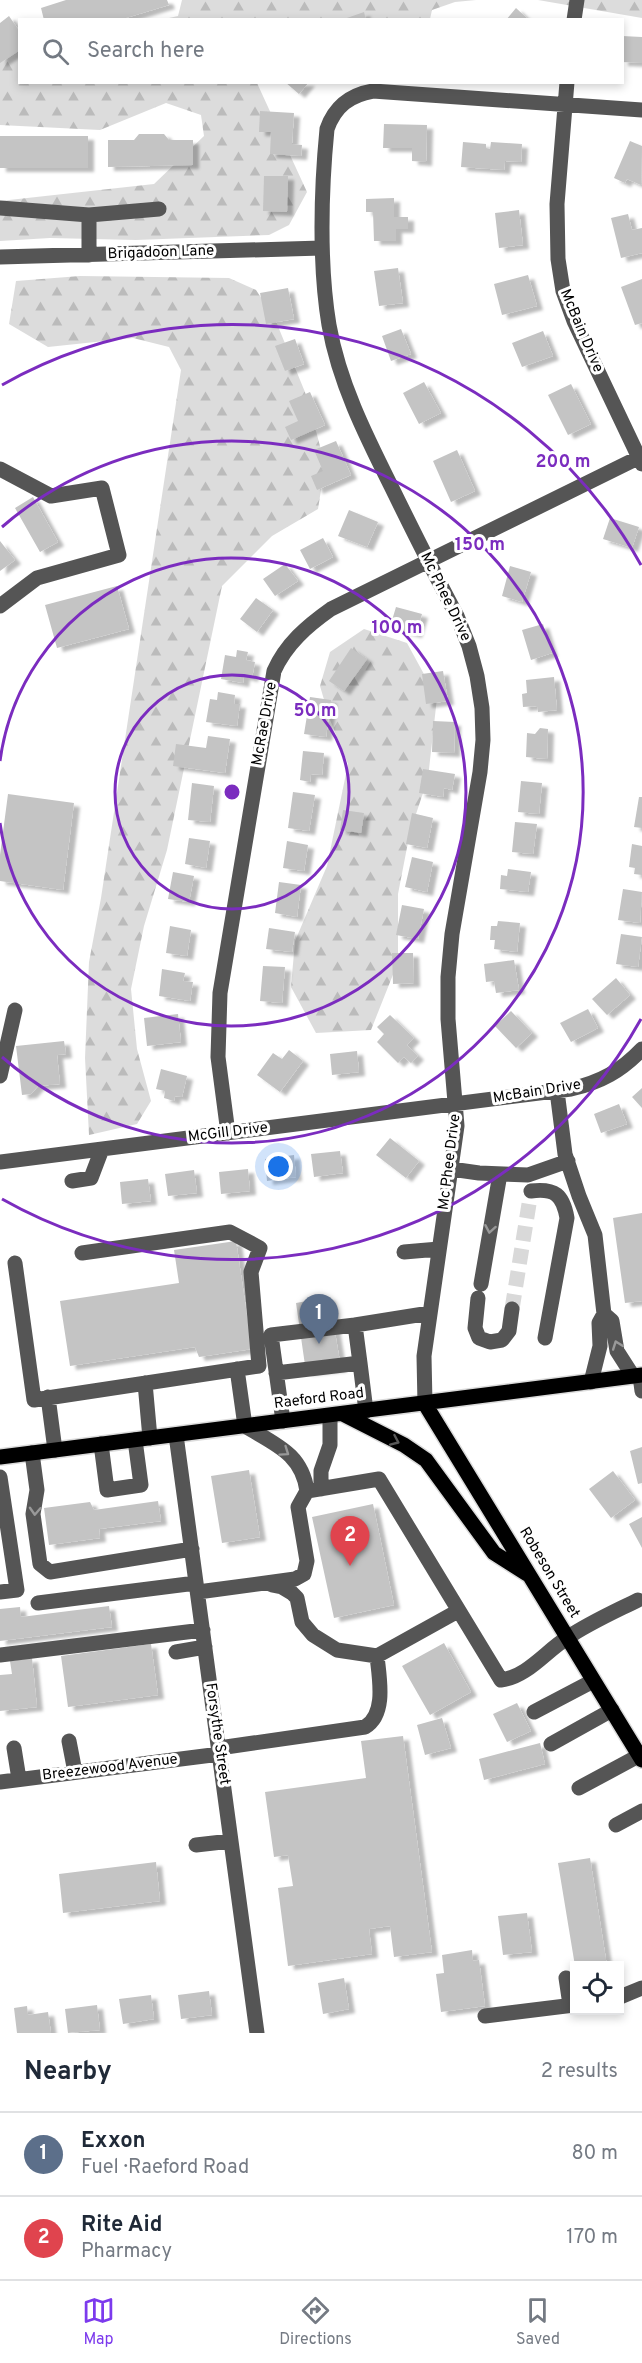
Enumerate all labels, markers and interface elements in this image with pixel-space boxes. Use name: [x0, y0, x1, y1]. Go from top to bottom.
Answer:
search box: [18, 18, 624, 84]
icon: search: [39, 35, 72, 68]
text: Search here: [87, 38, 205, 65]
street label: Brigadoon Lane: [107, 242, 215, 264]
street label: McBain Drive: [555, 286, 607, 376]
text: 200 m: [535, 451, 591, 474]
text: 150 m: [455, 534, 505, 557]
street label: Mc Phee Drive: [415, 549, 475, 645]
text: 100 m: [371, 617, 423, 640]
street label: McRae Drive: [248, 681, 282, 767]
text: 50 m: [293, 700, 337, 723]
centre of rings: [222, 782, 242, 802]
street label: McBain Drive: [492, 1076, 582, 1108]
street label: Mc Phee Drive: [435, 1113, 465, 1211]
street label: McGill Drive: [187, 1119, 269, 1147]
your location: [264, 1152, 293, 1181]
one-way arrow: [484, 1223, 497, 1233]
pin: 1: [300, 1294, 338, 1344]
one-way arrow: [611, 1341, 624, 1351]
street label: Raeford Road: [273, 1384, 365, 1414]
one-way arrow: [389, 1433, 400, 1445]
one-way arrow: [278, 1445, 289, 1456]
one-way arrow: [28, 1507, 41, 1516]
pin: 2: [330, 1516, 370, 1566]
street label: Robeson Street: [514, 1524, 584, 1622]
street label: Forsythe Street: [200, 1682, 234, 1786]
street label: Breezewood Avenue: [41, 1750, 179, 1786]
map controls: [570, 1961, 624, 2015]
button: locate: [570, 1961, 624, 2015]
text: Nearby: [24, 2056, 112, 2089]
text: 2 results: [541, 2059, 618, 2085]
text: Exxon: [81, 2128, 145, 2155]
text: 1: [40, 2141, 48, 2167]
text: 80 m: [572, 2141, 618, 2167]
text: Fuel · Raeford Road: [81, 2155, 249, 2181]
text: Rite Aid: [81, 2212, 162, 2239]
text: 2: [37, 2225, 50, 2251]
text: 170 m: [566, 2225, 618, 2251]
text: Pharmacy: [81, 2239, 172, 2265]
tab: Map: [82, 2294, 115, 2350]
tab: Directions: [279, 2294, 352, 2350]
tab: Saved: [516, 2294, 560, 2350]

